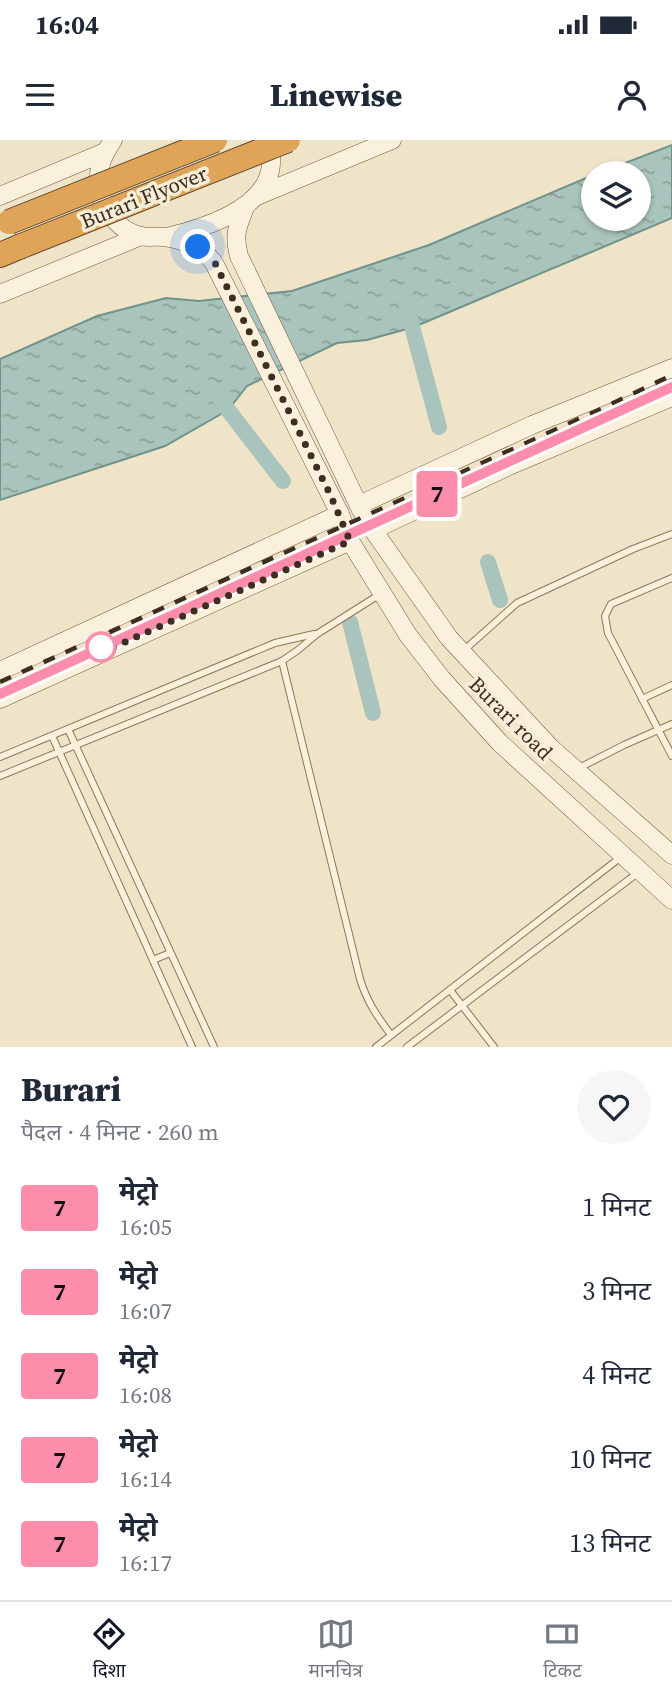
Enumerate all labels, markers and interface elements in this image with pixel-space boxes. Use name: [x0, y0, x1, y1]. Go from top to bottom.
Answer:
text: 16:04: [35, 7, 99, 43]
text: Linewise: [270, 73, 402, 117]
icon: menu: [21, 76, 59, 114]
icon: person: [613, 76, 651, 114]
street label: Burari Flyover: [76, 158, 212, 236]
map controls: [581, 161, 651, 231]
button: layers: [581, 161, 651, 231]
your location: [180, 229, 215, 264]
line badge: 7: [414, 471, 460, 517]
text: 7: [430, 477, 444, 510]
unlabelled marker: [86, 632, 116, 662]
street label: Burari road: [463, 670, 559, 766]
text: Burari: [21, 1067, 121, 1112]
button: heart: [577, 1070, 651, 1144]
text: पैदल · 4 मिनट · 260 m: [21, 1116, 219, 1148]
text: मेट्रो: [119, 1173, 158, 1209]
text: 1 मिनट: [582, 1189, 651, 1225]
text: 7: [53, 1191, 66, 1224]
text: 16:05: [119, 1211, 172, 1243]
text: मेट्रो: [119, 1257, 158, 1293]
text: 3 मिनट: [582, 1273, 651, 1309]
text: 7: [53, 1275, 66, 1308]
text: 16:07: [119, 1295, 172, 1327]
text: मेट्रो: [119, 1341, 158, 1377]
text: 4 मिनट: [582, 1357, 651, 1393]
text: 7: [53, 1359, 66, 1392]
text: 16:08: [119, 1379, 172, 1411]
text: मेट्रो: [119, 1425, 158, 1461]
text: 10 मिनट: [569, 1441, 651, 1477]
text: 7: [53, 1443, 66, 1476]
text: 16:14: [119, 1463, 172, 1495]
text: मेट्रो: [119, 1509, 158, 1545]
text: 13 मिनट: [569, 1525, 651, 1561]
text: 7: [53, 1527, 66, 1560]
text: 16:17: [119, 1547, 172, 1579]
tab: दिशा: [90, 1615, 128, 1685]
tab: मानचित्र: [308, 1615, 363, 1685]
tab: टिकट: [543, 1615, 582, 1685]

